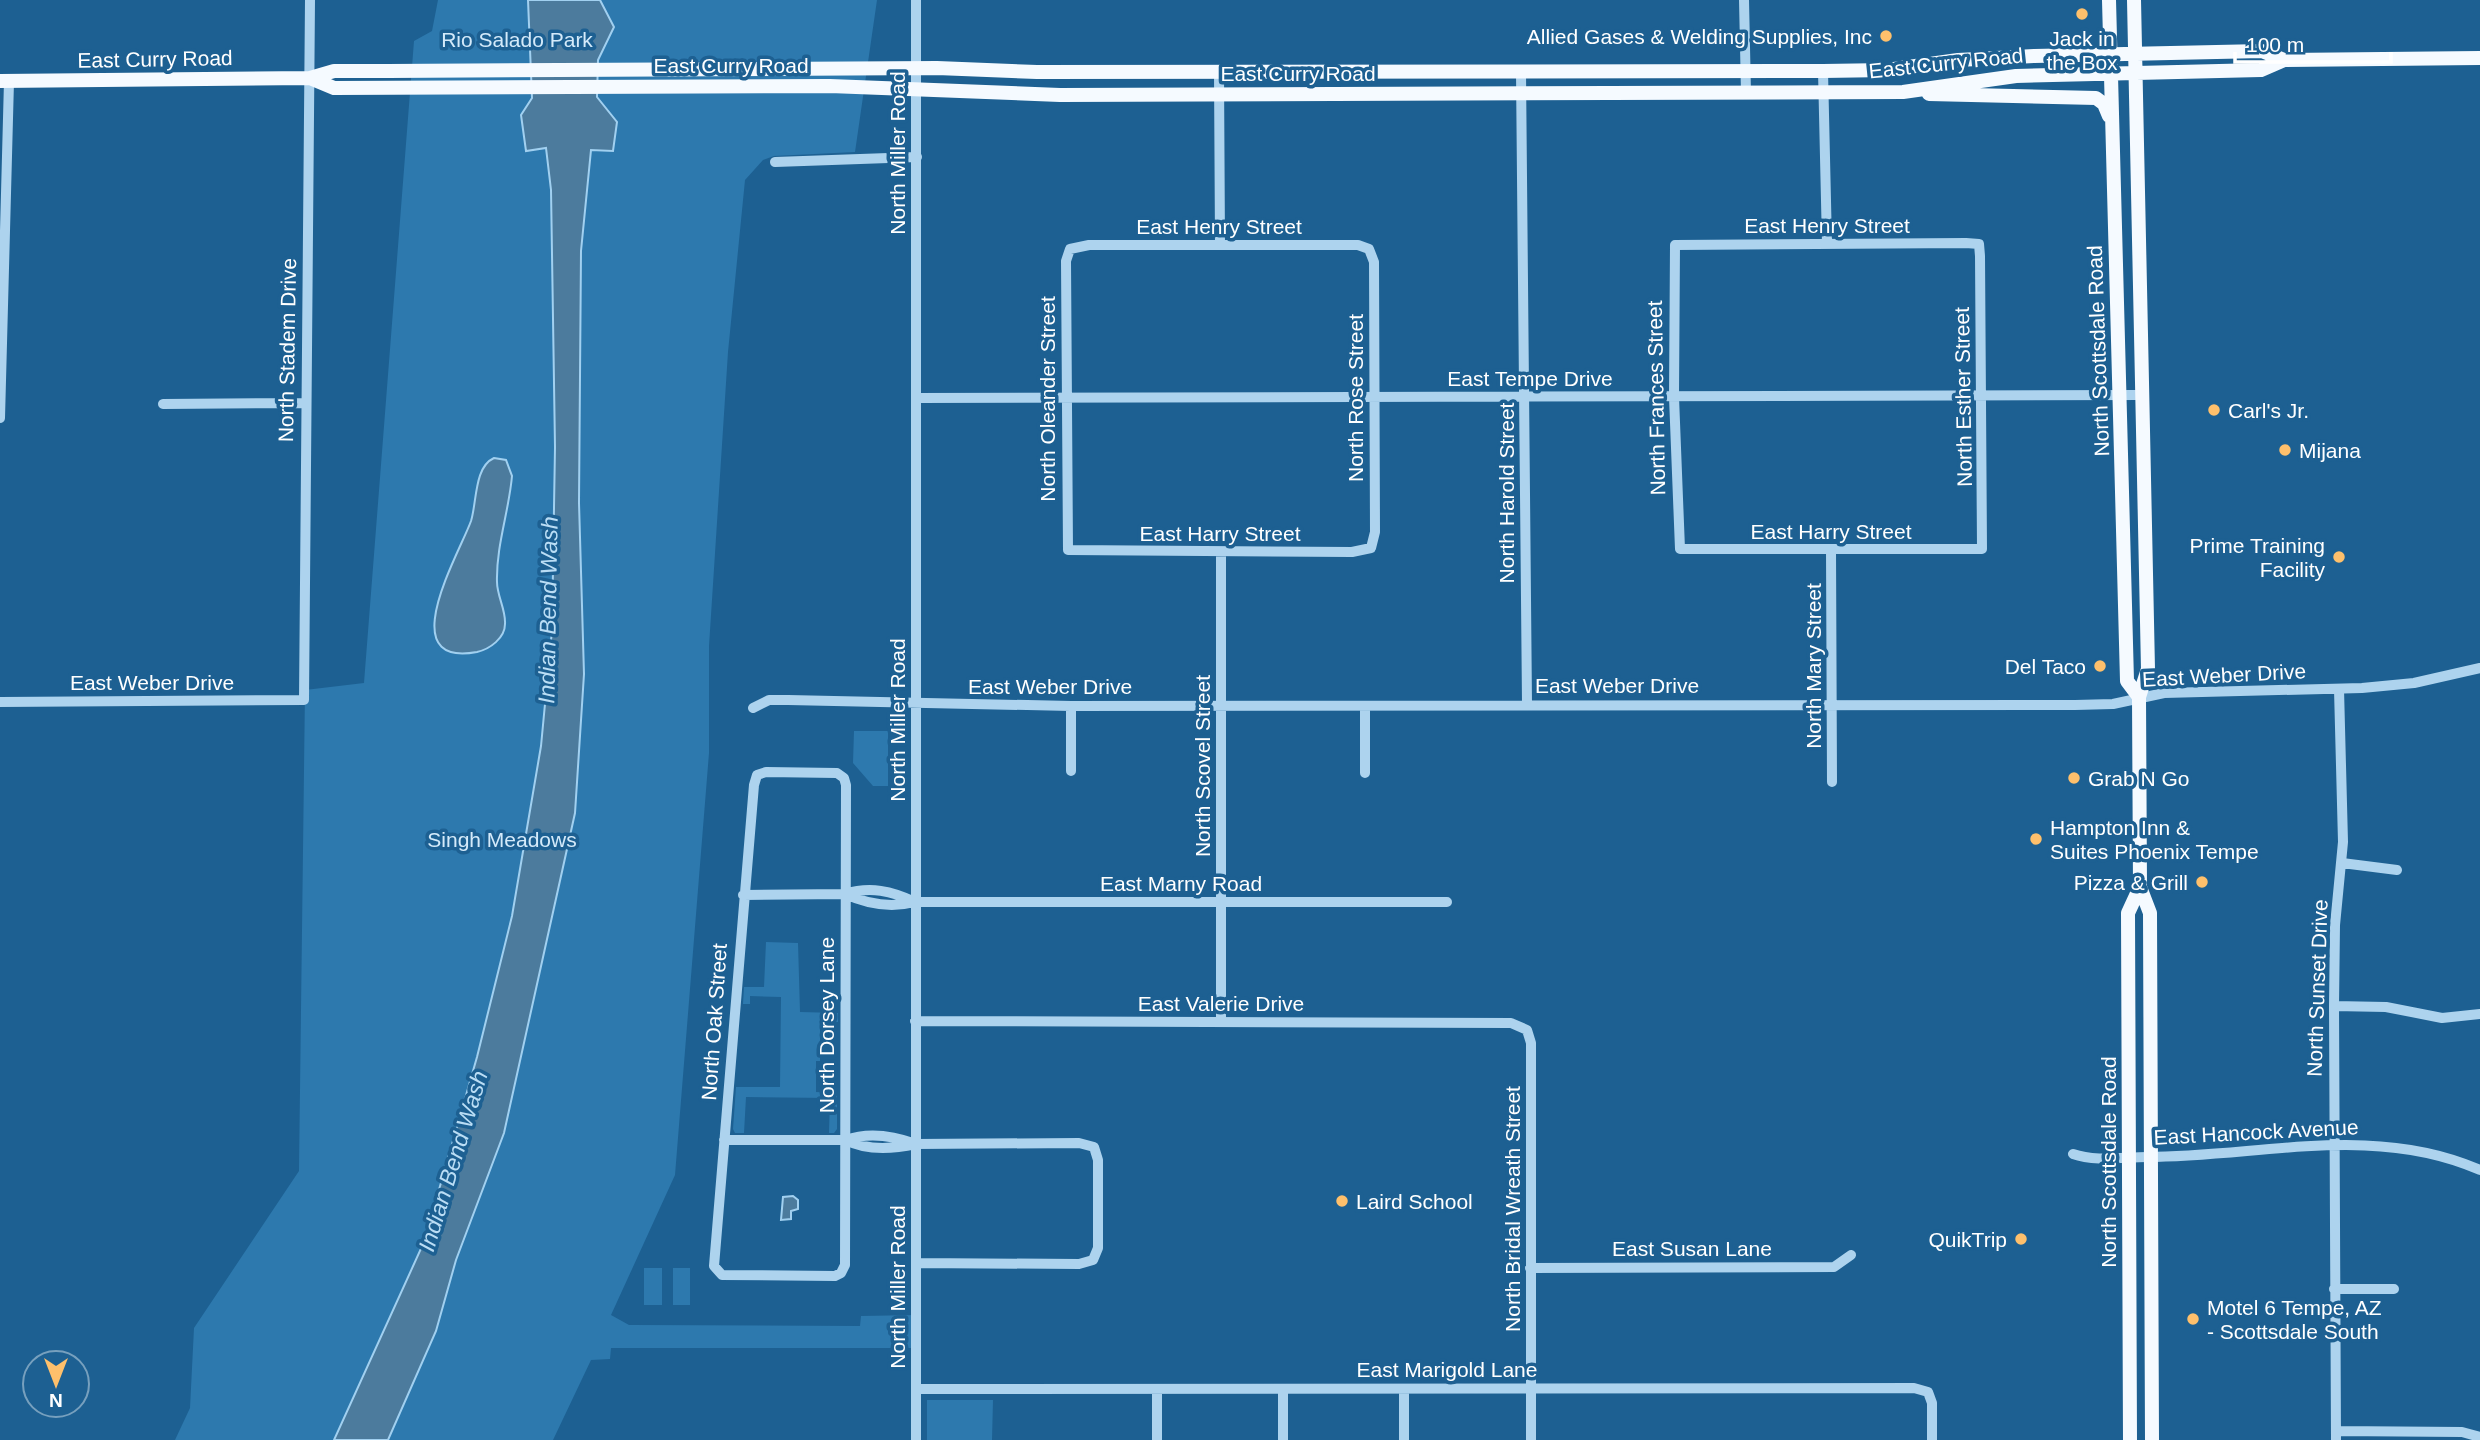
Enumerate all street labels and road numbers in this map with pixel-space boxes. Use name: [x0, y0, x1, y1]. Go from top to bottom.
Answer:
street label: East Curry Road: [1868, 43, 2024, 83]
street label: East Curry Road: [77, 46, 233, 72]
street label: East Curry Road: [653, 54, 809, 77]
street label: East Curry Road: [1220, 62, 1376, 85]
street label: North Miller Road: [886, 71, 909, 235]
street label: East Henry Street: [1744, 214, 1910, 237]
street label: East Henry Street: [1136, 215, 1302, 238]
street label: North Scottsdale Road: [2083, 245, 2113, 457]
street label: North Stadem Drive: [274, 258, 300, 442]
street label: North Oleander Street: [1036, 296, 1059, 502]
street label: North Frances Street: [1643, 300, 1669, 496]
street label: North Esther Street: [1950, 307, 1976, 487]
street label: North Rose Street: [1344, 314, 1367, 482]
street label: East Tempe Drive: [1447, 367, 1613, 390]
street label: North Harold Street: [1495, 402, 1518, 583]
street label: East Harry Street: [1750, 520, 1912, 543]
street label: East Harry Street: [1139, 522, 1301, 545]
street label: North Mary Street: [1802, 583, 1825, 749]
street label: North Miller Road: [886, 638, 909, 802]
street label: East Weber Drive: [2141, 659, 2307, 691]
street label: East Weber Drive: [70, 671, 234, 694]
street label: East Weber Drive: [1535, 674, 1699, 697]
street label: East Weber Drive: [968, 675, 1132, 698]
street label: North Scovel Street: [1191, 675, 1214, 857]
street label: East Marny Road: [1100, 872, 1262, 895]
street label: North Sunset Drive: [2302, 899, 2332, 1077]
street label: North Dorsey Lane: [815, 937, 838, 1113]
street label: North Oak Street: [697, 942, 731, 1101]
street label: East Valerie Drive: [1138, 992, 1304, 1015]
street label: North Scottsdale Road: [2097, 1056, 2120, 1268]
street label: North Bridal Wreath Street: [1501, 1086, 1524, 1332]
street label: East Hancock Avenue: [2153, 1115, 2359, 1149]
street label: North Miller Road: [886, 1205, 909, 1369]
street label: East Susan Lane: [1612, 1237, 1772, 1260]
street label: East Marigold Lane: [1357, 1358, 1537, 1381]

